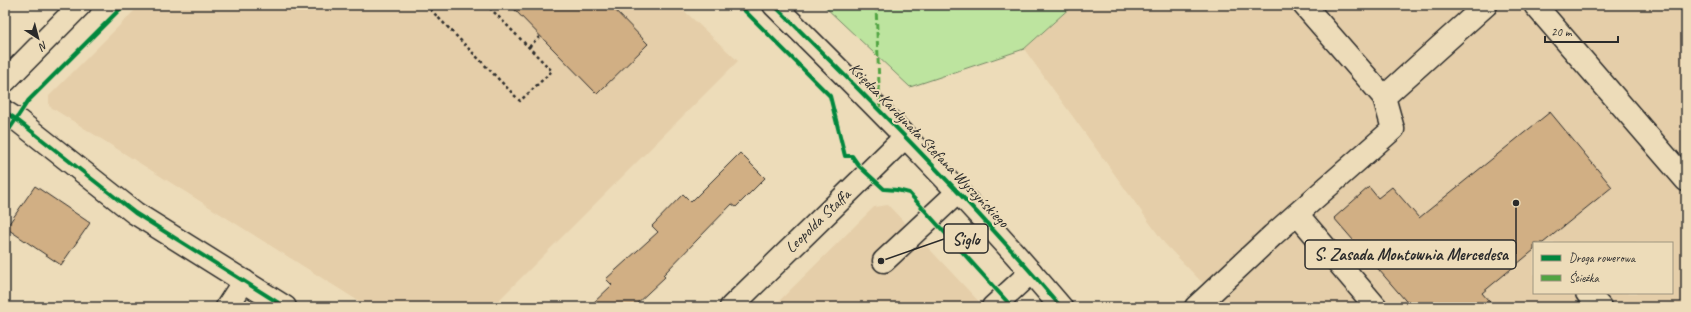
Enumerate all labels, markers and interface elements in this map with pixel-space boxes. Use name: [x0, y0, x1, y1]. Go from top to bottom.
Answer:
north arrow: [18, 18, 58, 58]
scale bar: [1545, 18, 1618, 44]
text: 20 m: [1551, 24, 1573, 40]
text: N: [35, 38, 51, 55]
street label: Księdza Kardynała Stefana Wyszyńskiego: [845, 58, 1014, 233]
street label: Leopolda Staffa: [781, 184, 856, 257]
callout: Siglo: [944, 224, 988, 253]
text: Siglo: [952, 229, 982, 250]
callout: S. Zasada Montownia Mercedesa: [1305, 240, 1516, 269]
legend: [1533, 242, 1673, 294]
text: S. Zasada Montownia Mercedesa: [1314, 244, 1510, 265]
text: Droga rowerowa: [1569, 250, 1636, 266]
text: Ścieżka: [1569, 270, 1599, 286]

